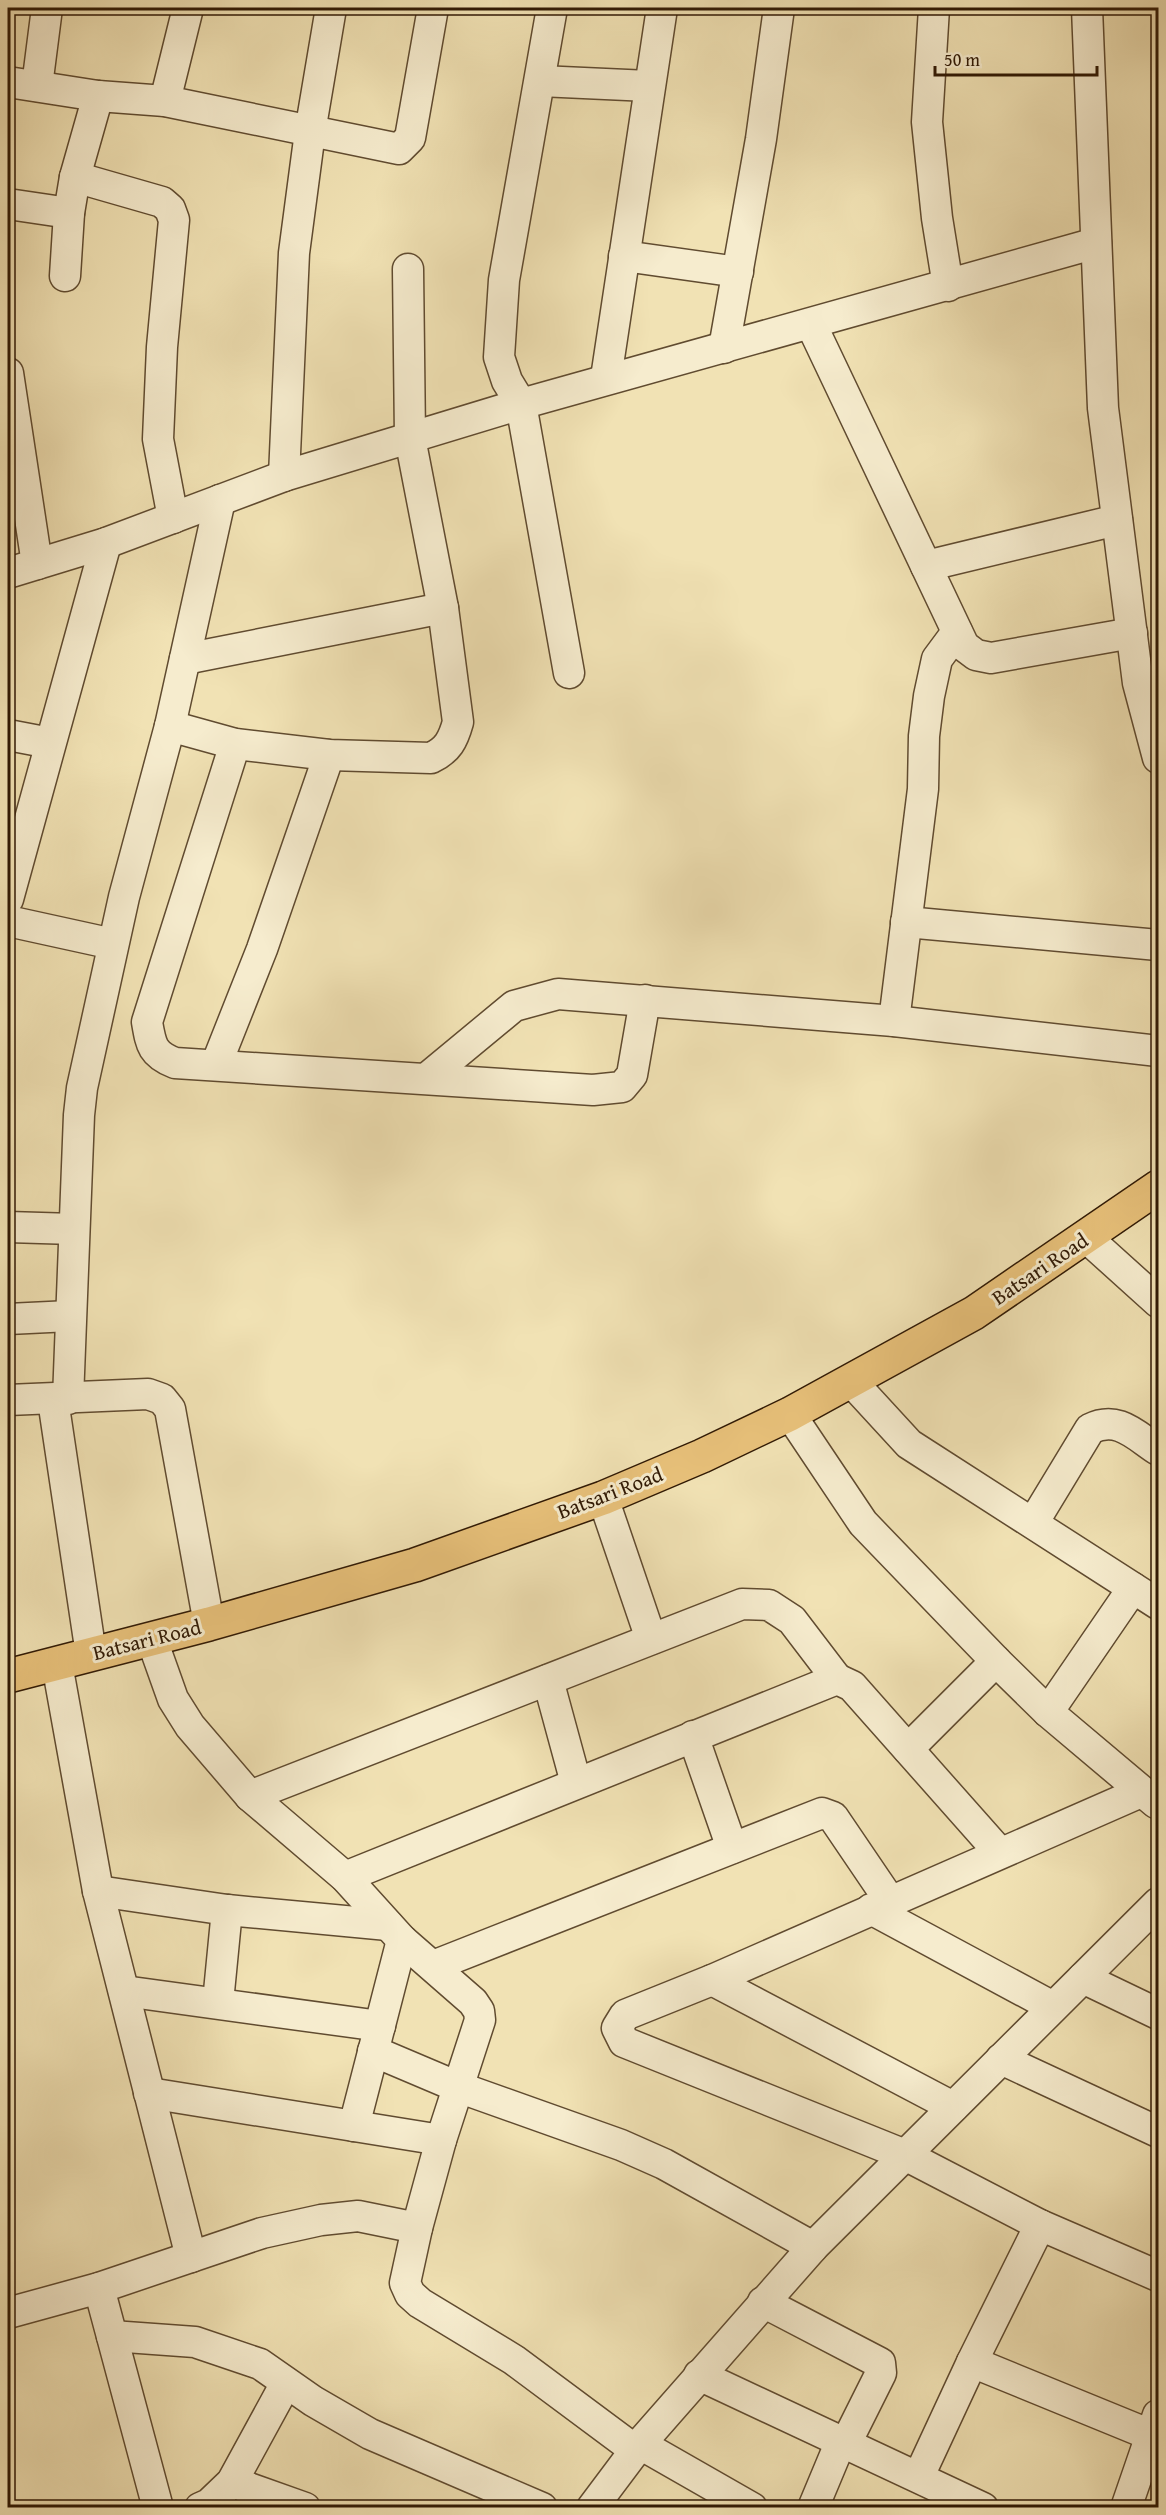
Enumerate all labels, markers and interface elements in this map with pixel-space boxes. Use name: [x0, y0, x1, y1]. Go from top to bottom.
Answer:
scale bar: [935, 39, 1097, 77]
text: 50 m: [944, 46, 980, 73]
street label: Batsari Road: [985, 1224, 1095, 1312]
street label: Batsari Road: [553, 1458, 668, 1527]
street label: Batsari Road: [89, 1611, 205, 1668]

